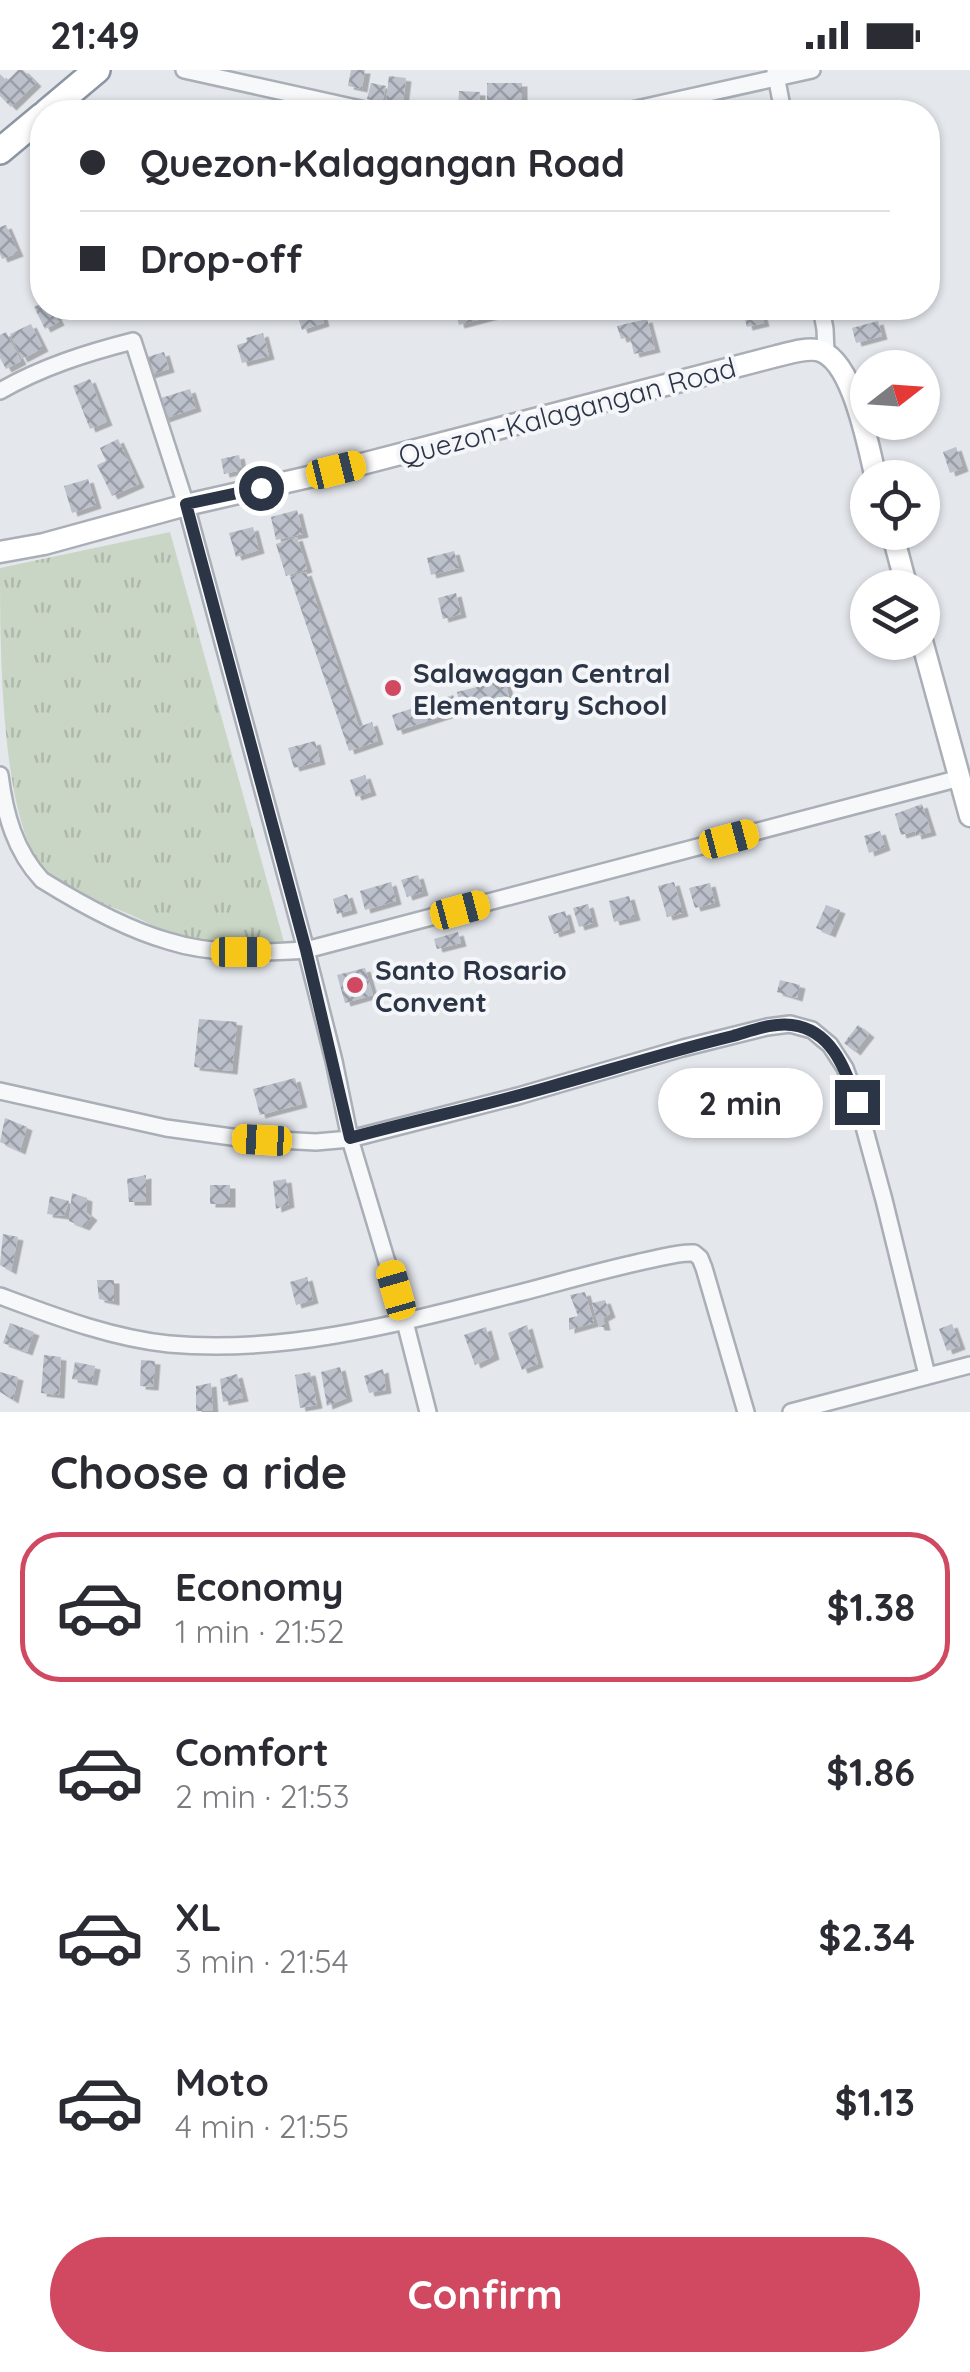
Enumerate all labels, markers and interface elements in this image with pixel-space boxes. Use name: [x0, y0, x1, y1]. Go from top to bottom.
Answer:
text: 21:49: [50, 11, 140, 59]
text: Quezon-Kalagangan Road: [140, 139, 625, 187]
text: Drop-off: [140, 235, 302, 283]
street label: Quezon-Kalagangan Road: [394, 349, 740, 473]
north arrow: [850, 350, 940, 440]
map controls: [850, 350, 940, 660]
car: [303, 448, 369, 492]
button: locate: [850, 460, 940, 550]
route start: [239, 466, 284, 511]
button: layers: [850, 570, 940, 660]
place label: Salawagan Central Elementary School: [413, 655, 671, 722]
marker: Salawagan Central Elementary School: [382, 677, 404, 699]
car: [696, 817, 762, 861]
car: [427, 888, 493, 932]
car: [211, 937, 271, 967]
place label: Santo Rosario Convent: [375, 952, 567, 1019]
marker: Santo Rosario Convent: [344, 974, 366, 996]
callout: 2 min: [657, 1067, 822, 1137]
route end: [835, 1080, 880, 1125]
text: 2 min: [699, 1083, 782, 1123]
car: [231, 1123, 293, 1157]
car: [373, 1257, 419, 1323]
text: Choose a ride: [50, 1444, 347, 1500]
icon: car: [55, 1562, 145, 1652]
text: Economy: [175, 1563, 344, 1611]
text: $1.38: [827, 1583, 915, 1631]
text: 1 min · 21:52: [175, 1611, 345, 1651]
icon: car: [55, 1727, 145, 1817]
text: Comfort: [175, 1728, 329, 1776]
text: $1.86: [826, 1748, 915, 1796]
text: 2 min · 21:53: [175, 1776, 349, 1816]
icon: car: [55, 1892, 145, 1982]
text: XL: [175, 1893, 221, 1941]
text: $2.34: [818, 1913, 915, 1961]
text: 3 min · 21:54: [175, 1941, 349, 1981]
icon: car: [55, 2057, 145, 2147]
text: Moto: [175, 2058, 269, 2106]
text: $1.13: [835, 2078, 915, 2126]
text: 4 min · 21:55: [175, 2106, 349, 2146]
button: Confirm: [50, 2237, 920, 2352]

